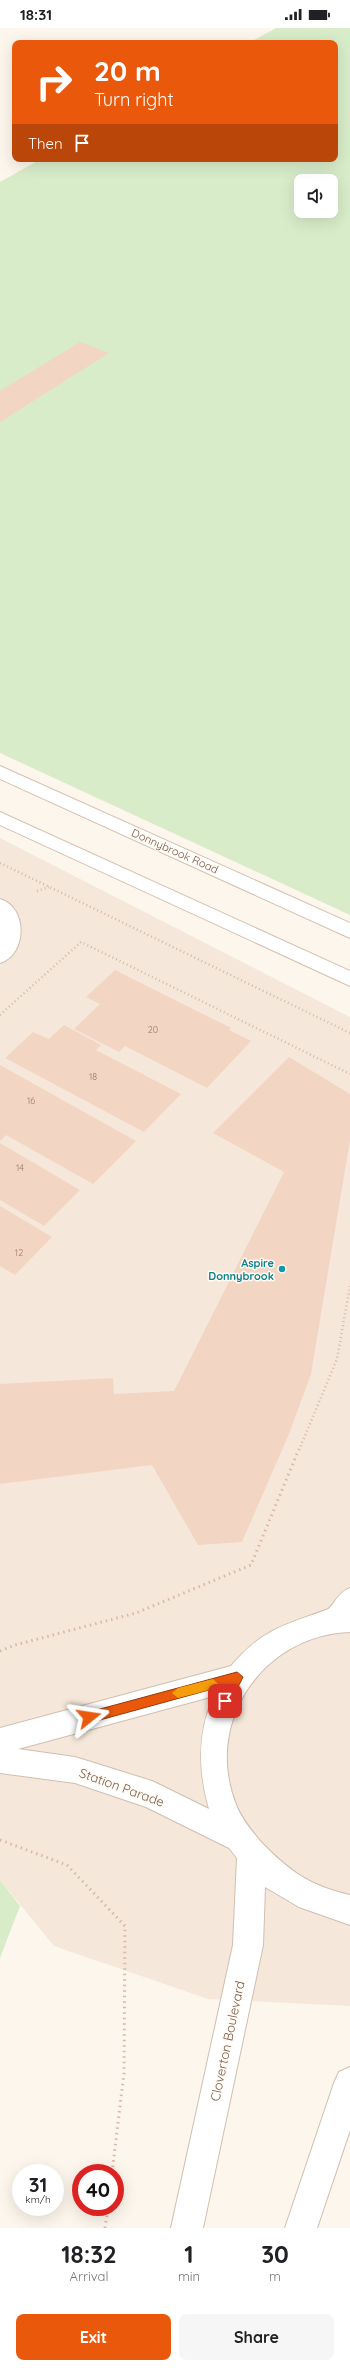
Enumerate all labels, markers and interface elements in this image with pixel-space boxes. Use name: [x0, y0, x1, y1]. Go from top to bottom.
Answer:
text: 18:31: [20, 5, 52, 24]
text: 20 m: [94, 53, 161, 88]
icon: right: [28, 56, 80, 108]
text: Turn right: [94, 88, 174, 111]
icon: arrive: [71, 132, 93, 154]
text: Then: [28, 134, 63, 153]
map controls: [294, 174, 338, 218]
button: sound: [294, 174, 338, 218]
street label: Donnybrook Road: [129, 826, 221, 876]
house number: 20: [148, 1024, 158, 1035]
house number: 18: [89, 1071, 97, 1082]
house number: 16: [27, 1095, 35, 1106]
house number: 14: [16, 1162, 24, 1173]
house number: 12: [15, 1247, 23, 1258]
place label: Aspire Donnybrook: [208, 1256, 275, 1283]
marker: Aspire Donnybrook: [277, 1264, 287, 1274]
pin: [208, 1684, 242, 1718]
icon: arrive: [214, 1690, 236, 1712]
position arrow: [68, 1696, 110, 1738]
street label: Station Parade: [77, 1764, 167, 1810]
street label: Cloverton Boulevard: [206, 1979, 248, 2103]
speed limit sign: 40: [72, 2164, 124, 2216]
text: 31: [29, 2172, 47, 2197]
text: km/h: [25, 2193, 51, 2206]
text: 18:32: [61, 2239, 117, 2269]
text: 1: [184, 2239, 194, 2269]
text: 30: [261, 2239, 289, 2269]
text: Arrival: [69, 2268, 108, 2284]
text: min: [178, 2268, 200, 2284]
text: m: [269, 2268, 281, 2284]
button: Exit: [16, 2314, 171, 2360]
button: Share: [179, 2314, 334, 2360]

